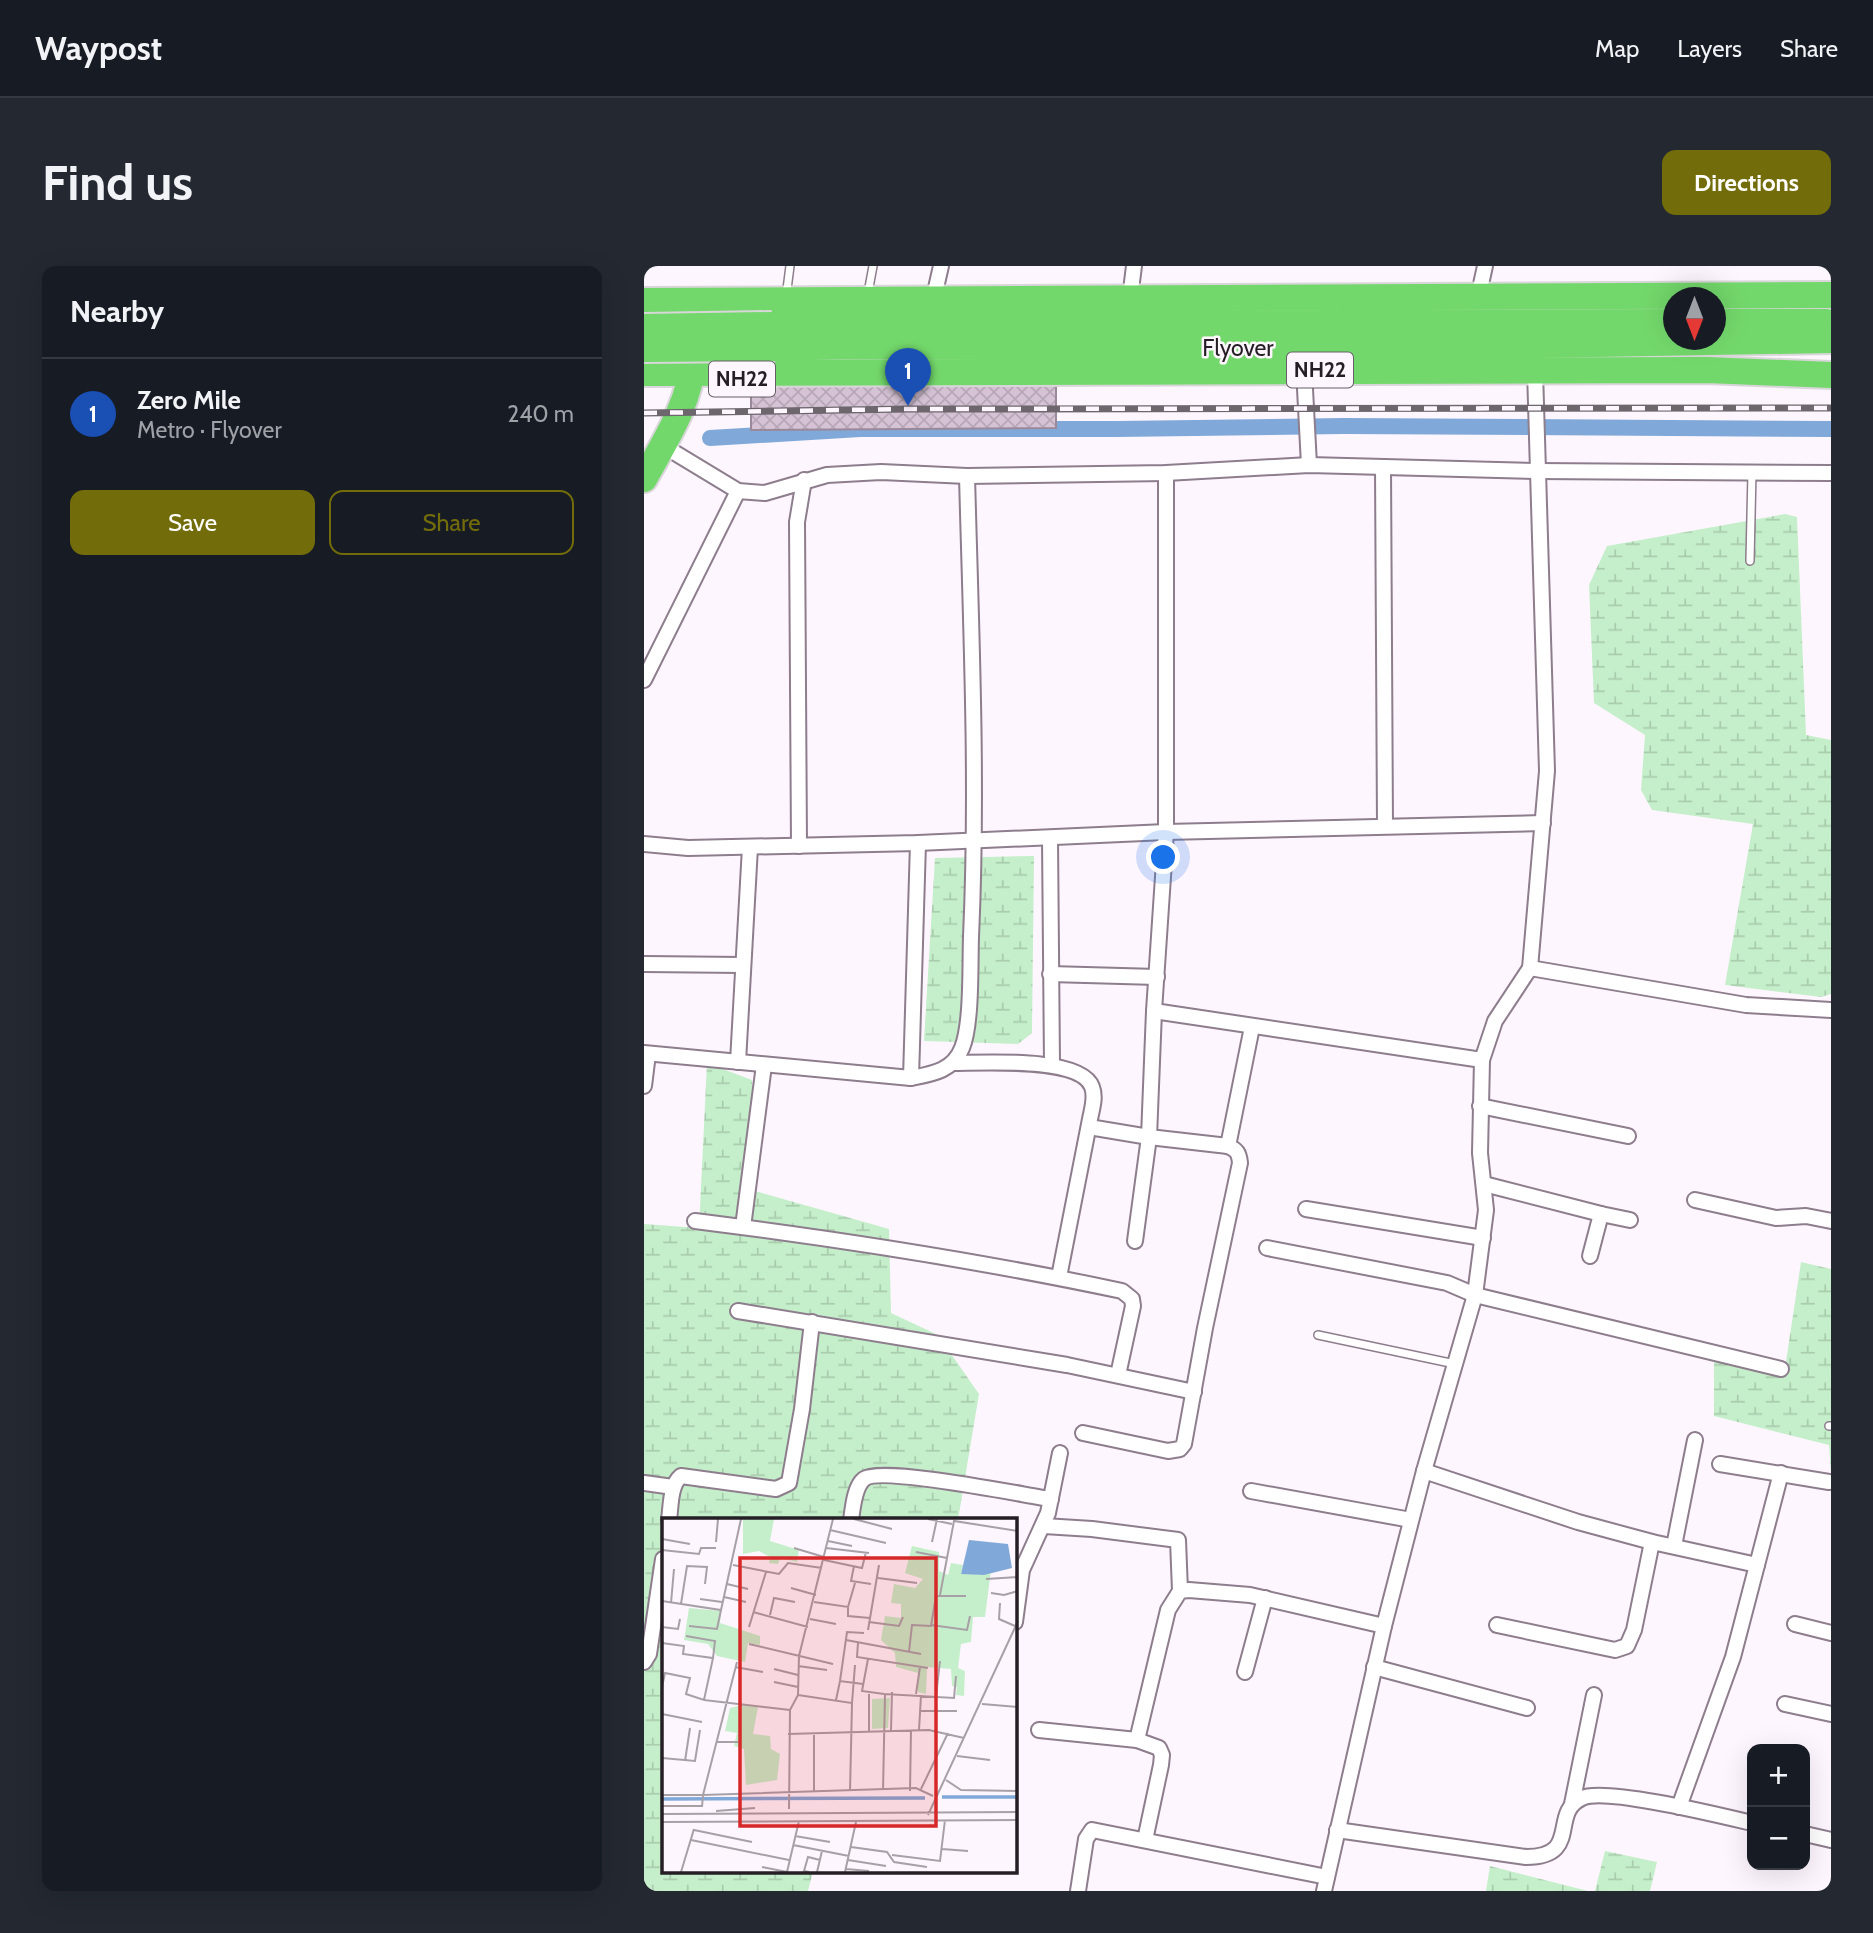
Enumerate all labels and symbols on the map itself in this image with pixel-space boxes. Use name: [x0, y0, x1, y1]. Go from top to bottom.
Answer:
north arrow: [1663, 287, 1726, 350]
street label: Flyover: [1202, 334, 1274, 362]
pin: 1: [885, 348, 931, 406]
road number: NH22: [1287, 352, 1353, 388]
road number: NH22: [709, 362, 775, 396]
your location: [1146, 840, 1180, 874]
inset map: [662, 1518, 1017, 1874]

